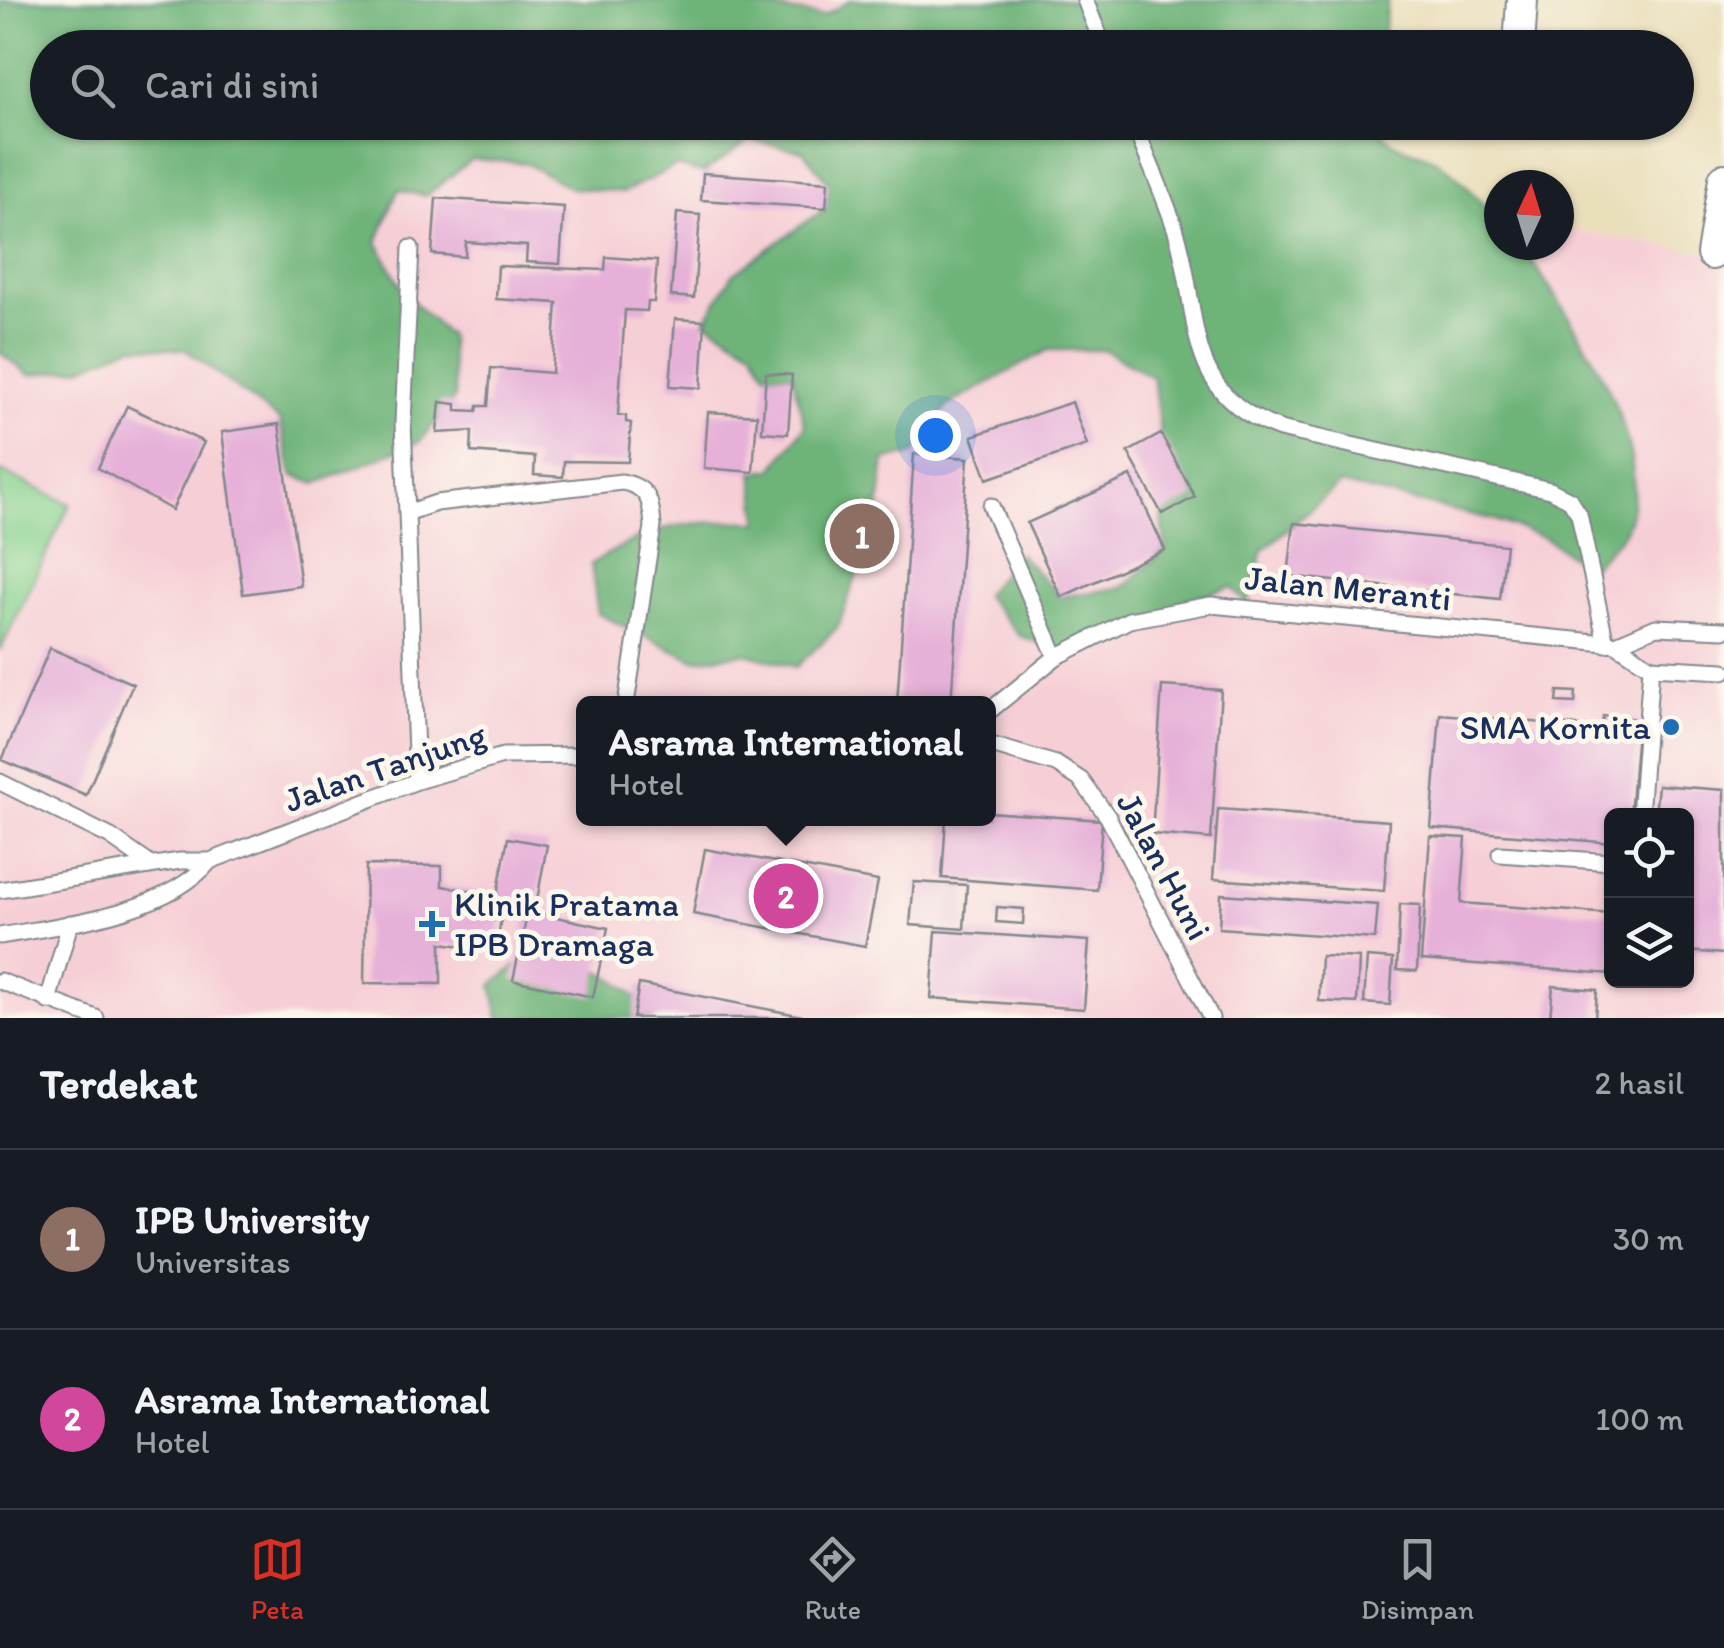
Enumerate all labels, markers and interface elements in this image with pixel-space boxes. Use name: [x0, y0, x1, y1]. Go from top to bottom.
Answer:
search box: [30, 30, 1694, 140]
icon: search: [65, 58, 120, 113]
text: Cari di sini: [145, 62, 319, 108]
north arrow: [1484, 170, 1574, 260]
your location: [910, 410, 961, 461]
pin: 1: [830, 498, 894, 574]
street label: Jalan Meranti: [1243, 556, 1453, 620]
popup: [576, 696, 996, 826]
place label: SMA Kornita: [1460, 706, 1651, 748]
street label: Jalan Tanjung: [279, 713, 491, 821]
marker: SMA Kornita: [1660, 716, 1682, 738]
text: Asrama International: [609, 719, 963, 765]
text: Hotel: [609, 765, 683, 803]
street label: Jalan Huni: [1108, 785, 1220, 947]
map controls: [1604, 808, 1694, 988]
button: locate: [1604, 808, 1694, 898]
pin: 2: [754, 858, 818, 934]
place label: Klinik Pratama IPB Dramaga: [454, 883, 679, 965]
button: layers: [1604, 898, 1694, 988]
marker: Klinik Pratama IPB Dramaga: [419, 911, 445, 937]
text: Terdekat: [40, 1058, 198, 1109]
text: 2 hasil: [1595, 1064, 1684, 1102]
text: IPB University: [135, 1197, 369, 1243]
text: 1: [65, 1220, 80, 1258]
text: 30 m: [1613, 1220, 1684, 1258]
text: Universitas: [135, 1243, 291, 1281]
text: Asrama International: [135, 1377, 489, 1423]
text: 2: [64, 1400, 81, 1438]
text: 100 m: [1596, 1400, 1684, 1438]
text: Hotel: [135, 1423, 210, 1461]
tab: Peta: [250, 1532, 305, 1626]
tab: Rute: [805, 1532, 861, 1626]
tab: Disimpan: [1361, 1532, 1474, 1626]

